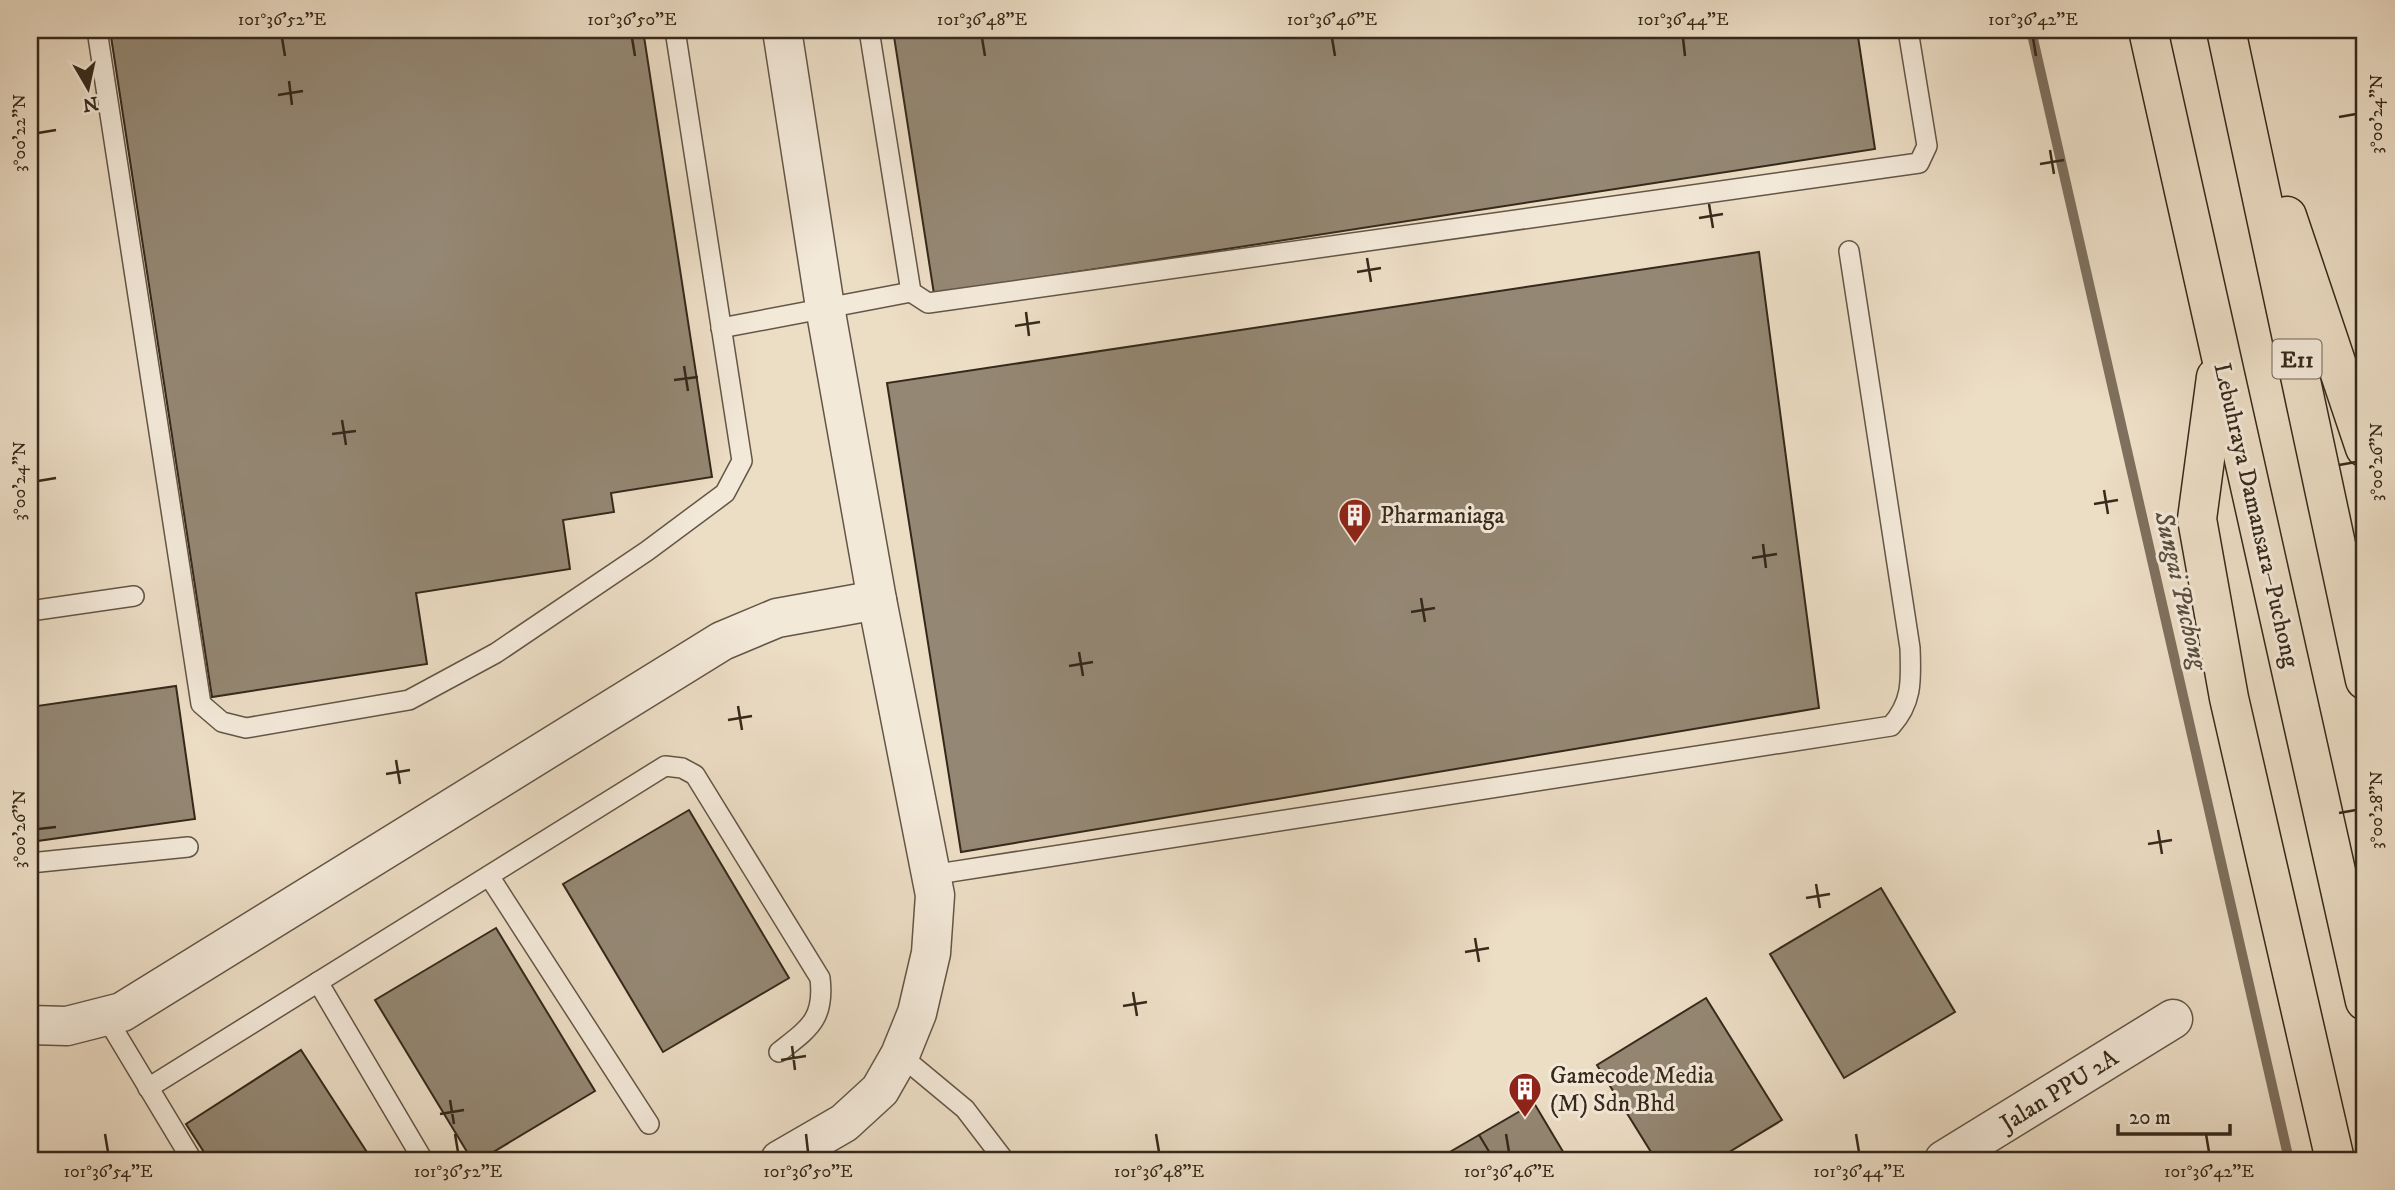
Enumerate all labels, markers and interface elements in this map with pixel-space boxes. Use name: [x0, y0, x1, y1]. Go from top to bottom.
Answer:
text: 101°36'52"E: [238, 9, 327, 31]
text: 101°36'50"E: [587, 9, 677, 31]
text: 101°36'48"E: [937, 9, 1027, 31]
text: 101°36'46"E: [1287, 9, 1378, 31]
text: 101°36'44"E: [1637, 9, 1729, 31]
text: 101°36'42"E: [1988, 9, 2078, 31]
north arrow: [52, 52, 122, 122]
text: 3°00'24"N: [2366, 74, 2388, 154]
text: N: [81, 91, 100, 116]
text: 3°00'22"N: [9, 94, 31, 172]
road number: E11: [2272, 340, 2322, 378]
street label: Lebuhraya Damansara–Puchong: [2206, 360, 2306, 671]
text: 3°00'26"N: [2366, 423, 2388, 501]
text: 3°00'24"N: [9, 441, 31, 521]
building icon: Pharmaniaga: [1336, 496, 1374, 545]
place label: Pharmaniaga: [1380, 501, 1505, 531]
water label: Sungai Puchong: [2146, 507, 2215, 675]
text: 3°00'28"N: [2366, 771, 2388, 849]
text: 3°00'26"N: [9, 790, 31, 868]
street label: Jalan PPU 2A: [1993, 1043, 2124, 1140]
place label: Gamecode Media (M) Sdn Bhd: [1550, 1061, 1715, 1119]
building icon: Gamecode Media (M) Sdn Bhd: [1506, 1070, 1544, 1119]
scale bar: [2118, 1092, 2230, 1136]
text: 20 m: [2129, 1105, 2171, 1131]
text: 101°36'54"E: [63, 1161, 153, 1183]
text: 101°36'52"E: [414, 1161, 503, 1183]
text: 101°36'50"E: [763, 1161, 853, 1183]
text: 101°36'48"E: [1114, 1161, 1204, 1183]
text: 101°36'46"E: [1464, 1161, 1555, 1183]
text: 101°36'44"E: [1813, 1161, 1905, 1183]
text: 101°36'42"E: [2164, 1161, 2254, 1183]

